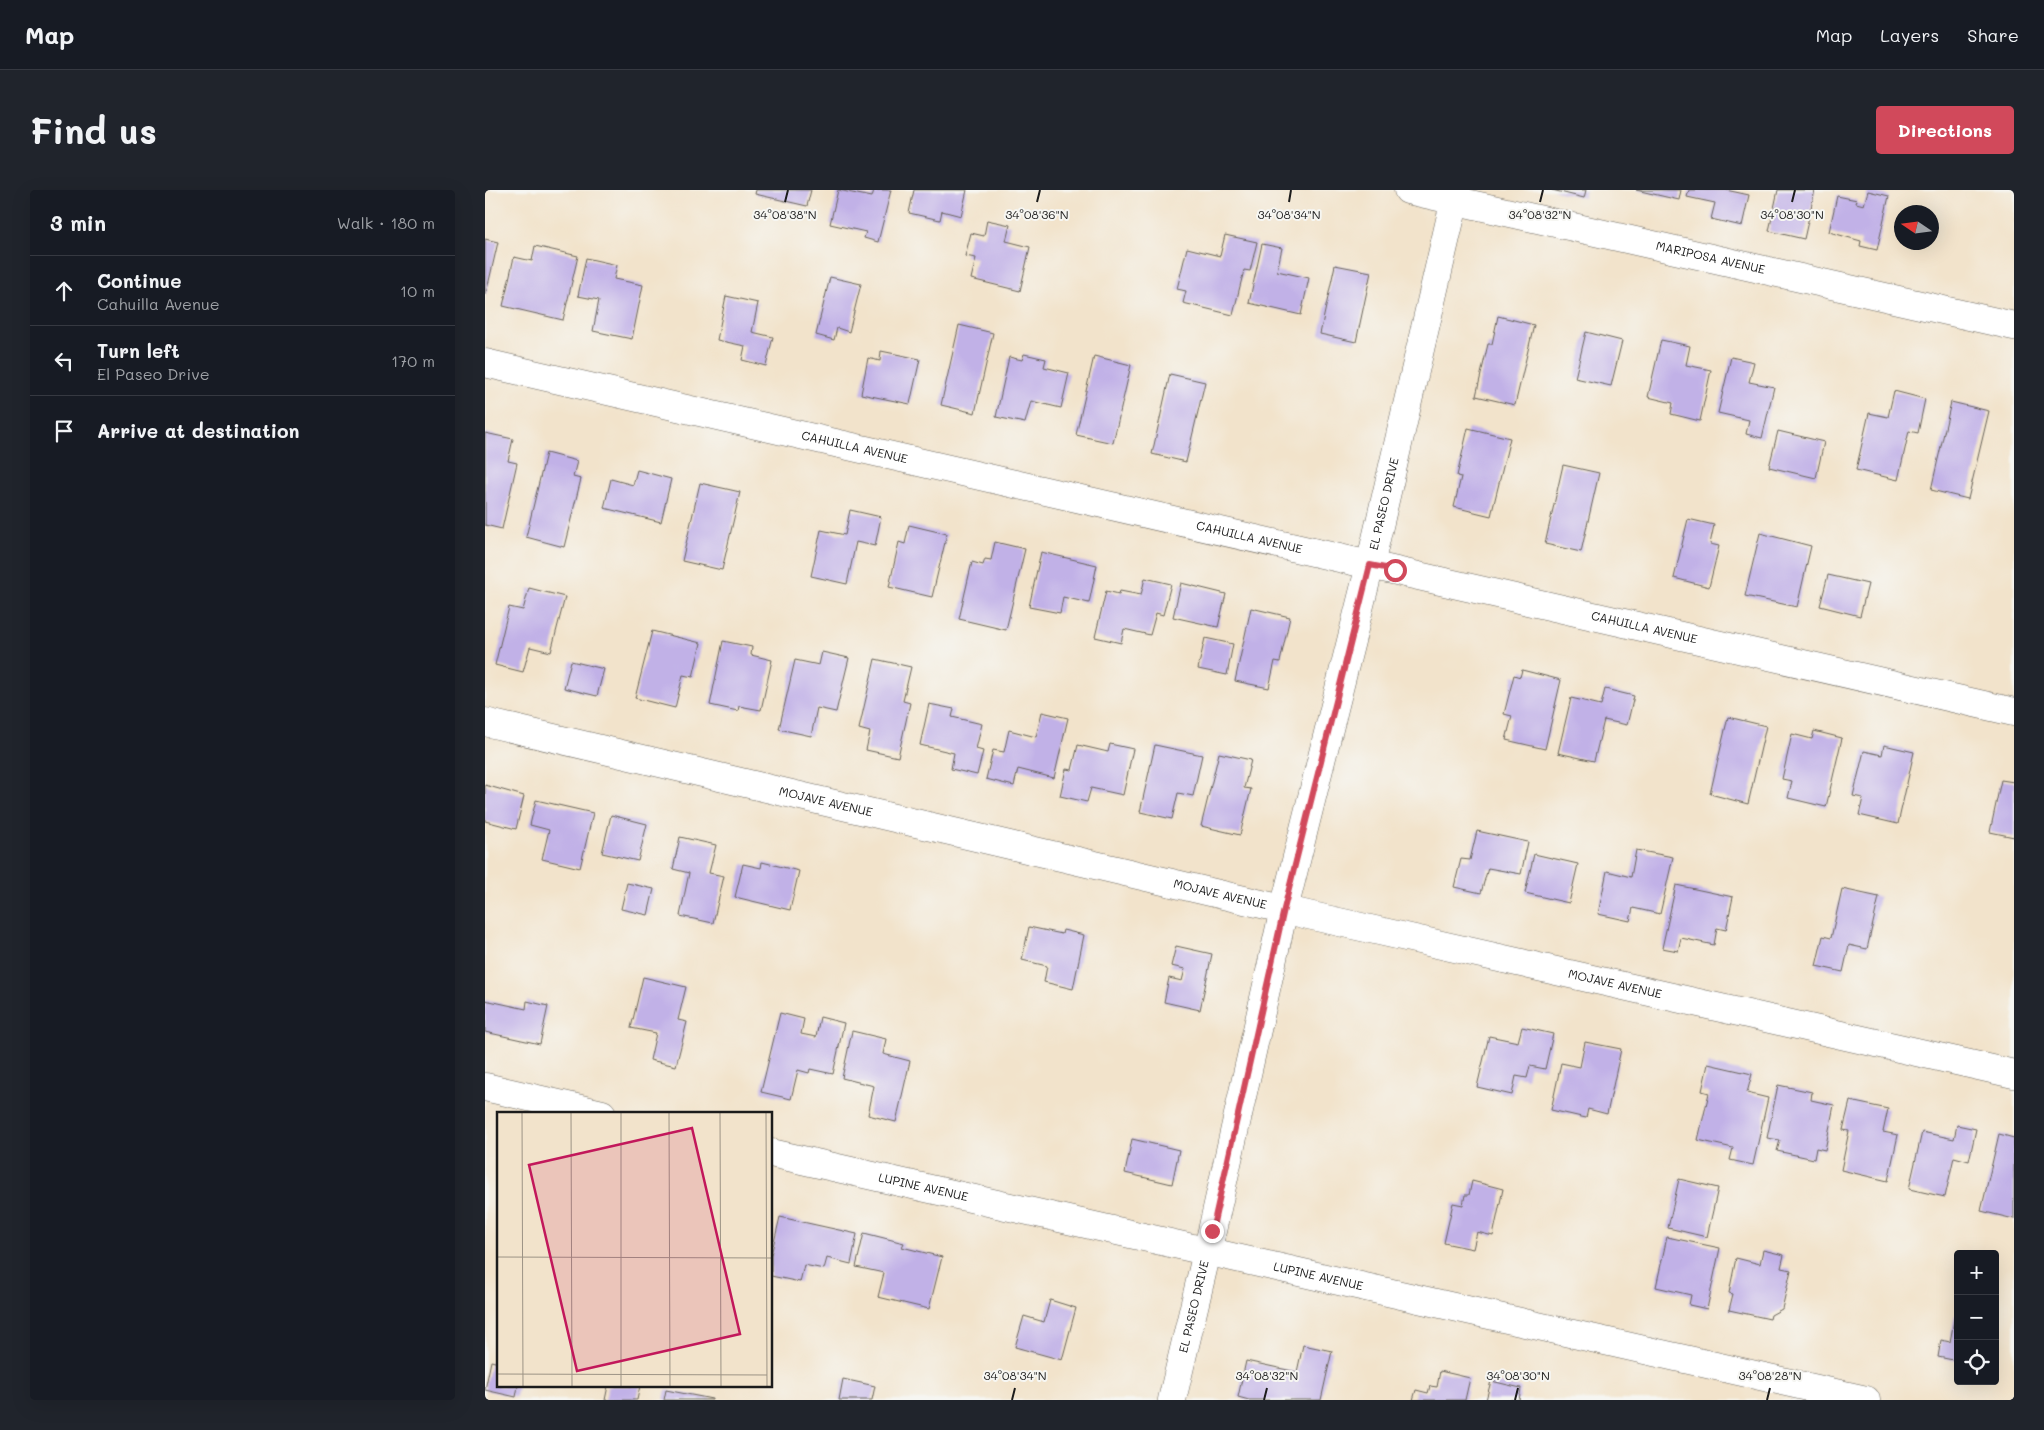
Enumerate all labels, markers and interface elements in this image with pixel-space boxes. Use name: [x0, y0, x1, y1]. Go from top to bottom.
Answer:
text: Map: [25, 19, 74, 50]
text: Map: [1816, 23, 1852, 47]
text: Layers: [1880, 23, 1939, 47]
text: Share: [1967, 23, 2019, 47]
button: Directions: [1876, 106, 2014, 154]
text: Find us: [30, 107, 157, 153]
north arrow: [1894, 205, 1939, 250]
text: 34°08'38"N: [753, 206, 817, 222]
text: 34°08'36"N: [1005, 206, 1069, 222]
text: 34°08'34"N: [1257, 206, 1321, 222]
text: 34°08'32"N: [1509, 206, 1571, 222]
text: 34°08'30"N: [1760, 206, 1824, 222]
text: 3 min: [50, 209, 106, 236]
text: Walk · 180 m: [337, 212, 435, 233]
street label: MARIPOSA AVENUE: [1655, 237, 1767, 277]
text: Continue: [97, 268, 182, 293]
icon: ahead: [50, 277, 78, 305]
text: 10 m: [400, 280, 435, 301]
text: Cahuilla Avenue: [97, 293, 220, 314]
text: Turn left: [97, 338, 180, 363]
icon: left: [50, 347, 78, 375]
text: 170 m: [391, 350, 435, 371]
text: El Paseo Drive: [97, 363, 210, 384]
icon: arrive: [50, 417, 78, 445]
text: Arrive at destination: [97, 418, 300, 443]
street label: CAHUILLA AVENUE: [800, 427, 909, 466]
street label: EL PASEO DRIVE: [1365, 456, 1402, 551]
street label: CAHUILLA AVENUE: [1195, 517, 1304, 556]
route start: [1384, 559, 1407, 582]
street label: CAHUILLA AVENUE: [1590, 607, 1699, 646]
street label: MOJAVE AVENUE: [778, 782, 874, 820]
street label: MOJAVE AVENUE: [1172, 875, 1269, 912]
street label: MOJAVE AVENUE: [1567, 965, 1664, 1001]
inset map: [497, 1112, 773, 1388]
street label: LUPINE AVENUE: [877, 1168, 970, 1204]
route end: [1201, 1220, 1224, 1243]
map controls: [1954, 1250, 1999, 1385]
button: +: [1954, 1250, 1999, 1295]
street label: EL PASEO DRIVE: [1174, 1258, 1212, 1354]
street label: LUPINE AVENUE: [1272, 1258, 1365, 1293]
button: −: [1954, 1295, 1999, 1340]
button: locate: [1954, 1340, 1999, 1385]
text: 34°08'34"N: [983, 1367, 1047, 1383]
text: 34°08'32"N: [1236, 1367, 1298, 1383]
text: 34°08'30"N: [1486, 1367, 1550, 1383]
text: 34°08'28"N: [1738, 1367, 1802, 1383]

